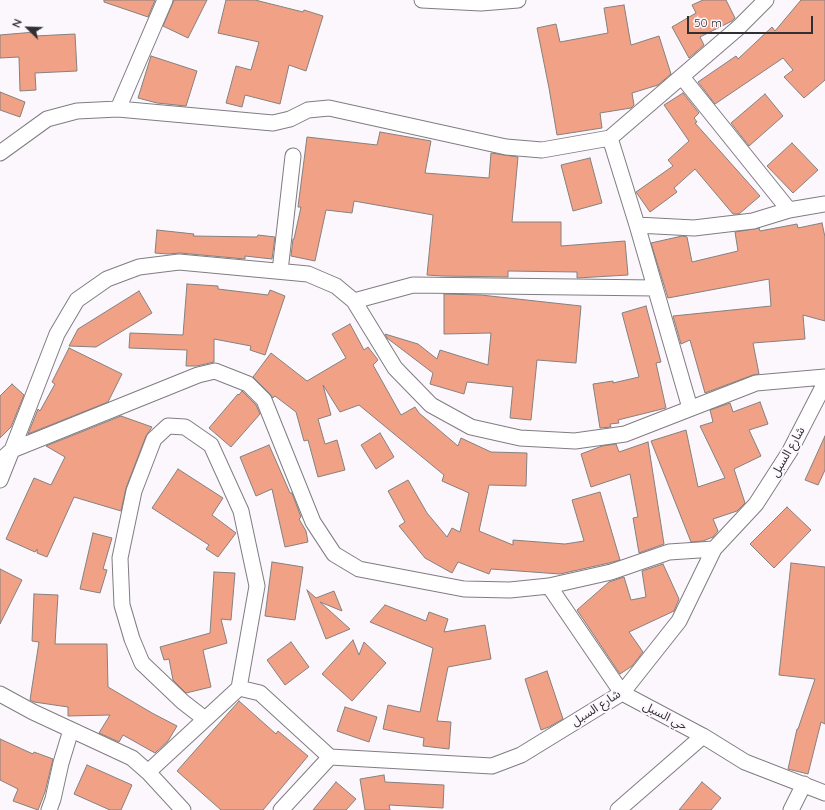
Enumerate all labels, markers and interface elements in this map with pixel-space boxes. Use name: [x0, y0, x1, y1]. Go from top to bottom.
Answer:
north arrow: [8, 8, 48, 48]
scale bar: [689, 8, 815, 34]
text: 50 m: [694, 15, 722, 30]
text: N: [9, 17, 25, 30]
street label: شارع السبل: [768, 424, 808, 480]
street label: شارع السبل: [569, 687, 623, 729]
street label: حي السبل: [640, 699, 690, 733]

